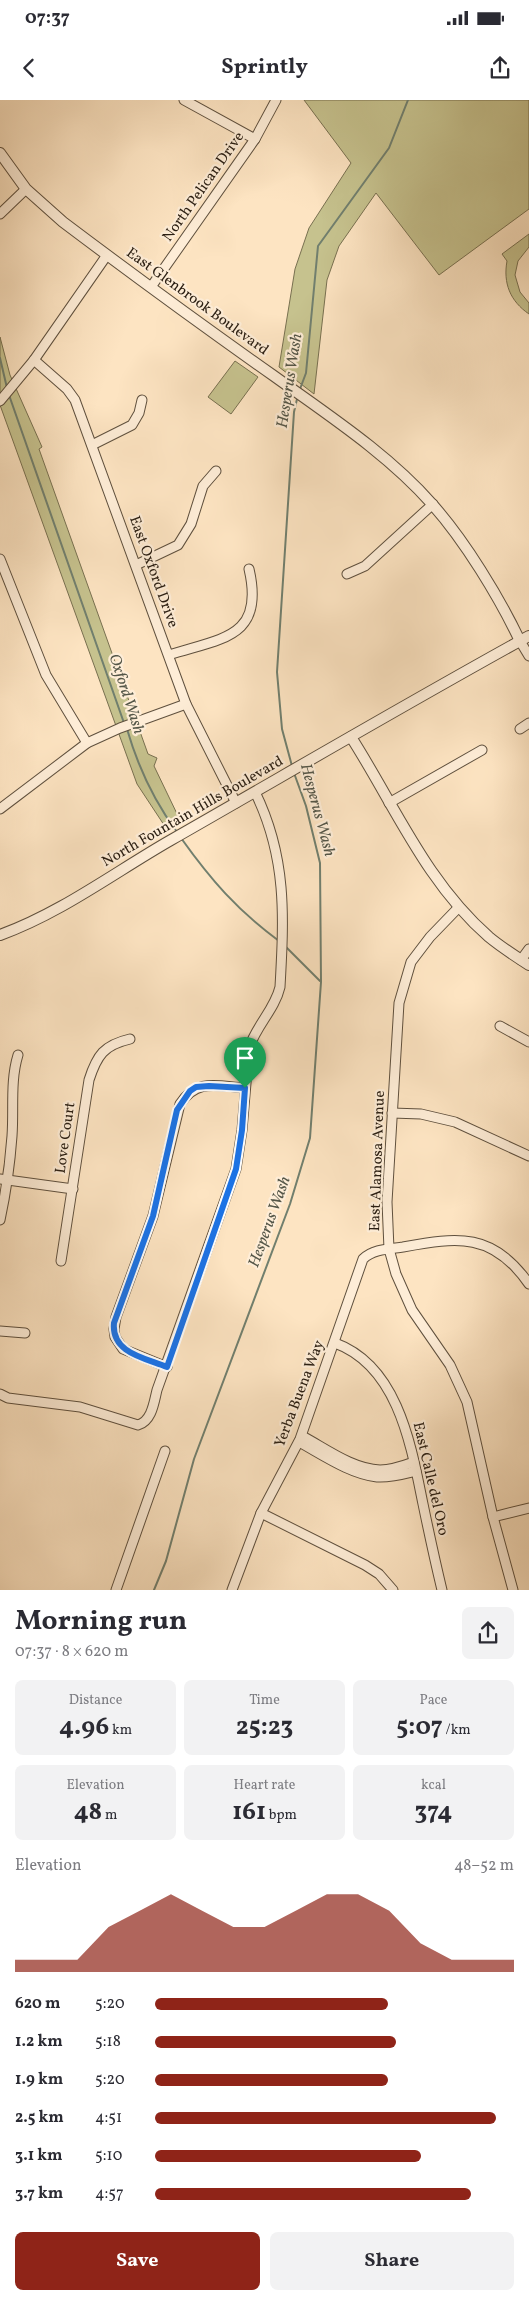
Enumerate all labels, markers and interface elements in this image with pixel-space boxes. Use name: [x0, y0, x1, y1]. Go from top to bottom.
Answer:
text: 07:37: [25, 5, 70, 31]
text: Sprintly: [221, 52, 308, 83]
icon: back: [15, 54, 43, 82]
icon: share: [486, 54, 514, 82]
street label: North Pelican Drive: [158, 128, 250, 246]
street label: East Glenbrook Boulevard: [121, 243, 273, 361]
water label: Hesperus Wash: [272, 332, 308, 430]
street label: East Oxford Drive: [123, 513, 183, 631]
water label: Oxford Wash: [103, 651, 149, 737]
street label: North Fountain Hills Boulevard: [98, 751, 288, 873]
water label: Hesperus Wash: [294, 761, 340, 859]
pin: [224, 1037, 266, 1088]
icon: arrive: [231, 1044, 259, 1072]
street label: East Alamosa Avenue: [365, 1090, 391, 1232]
street label: Love Court: [51, 1101, 81, 1175]
water label: Hesperus Wash: [243, 1173, 297, 1271]
street label: Yerba Buena Way: [270, 1337, 330, 1451]
street label: East Calle del Oro: [407, 1420, 453, 1538]
text: Morning run: [15, 1602, 187, 1641]
button: share: [462, 1607, 514, 1659]
text: 07:37 · 8 × 620 m: [15, 1641, 129, 1663]
text: Distance: [69, 1691, 122, 1710]
text: Time: [249, 1691, 280, 1710]
text: Pace: [420, 1691, 448, 1710]
text: 4.96: [59, 1710, 109, 1745]
text: 25:23: [236, 1710, 293, 1745]
text: 5:07: [396, 1710, 443, 1745]
text: km: [109, 1721, 132, 1740]
text: /km: [443, 1721, 471, 1740]
text: Elevation: [66, 1776, 125, 1795]
text: Heart rate: [234, 1776, 295, 1795]
text: kcal: [421, 1776, 446, 1795]
text: 48: [74, 1795, 102, 1830]
text: 161: [232, 1795, 266, 1830]
text: 374: [415, 1795, 452, 1830]
text: m: [102, 1806, 117, 1825]
text: bpm: [266, 1806, 297, 1825]
text: Elevation: [15, 1855, 82, 1877]
text: 48–52 m: [454, 1855, 514, 1877]
text: 620 m: [15, 1993, 61, 2015]
text: 5:20: [95, 1993, 125, 2015]
text: 1.2 km: [15, 2031, 63, 2053]
text: 5:18: [95, 2031, 121, 2053]
text: 1.9 km: [15, 2069, 63, 2091]
text: 5:20: [95, 2069, 125, 2091]
text: 2.5 km: [15, 2107, 64, 2129]
text: 4:51: [95, 2107, 122, 2129]
text: 3.1 km: [15, 2145, 63, 2167]
text: 5:10: [95, 2145, 122, 2167]
text: 3.7 km: [15, 2183, 63, 2205]
text: 4:57: [95, 2183, 124, 2205]
button: Save: [15, 2232, 260, 2290]
button: Share: [270, 2232, 514, 2290]

